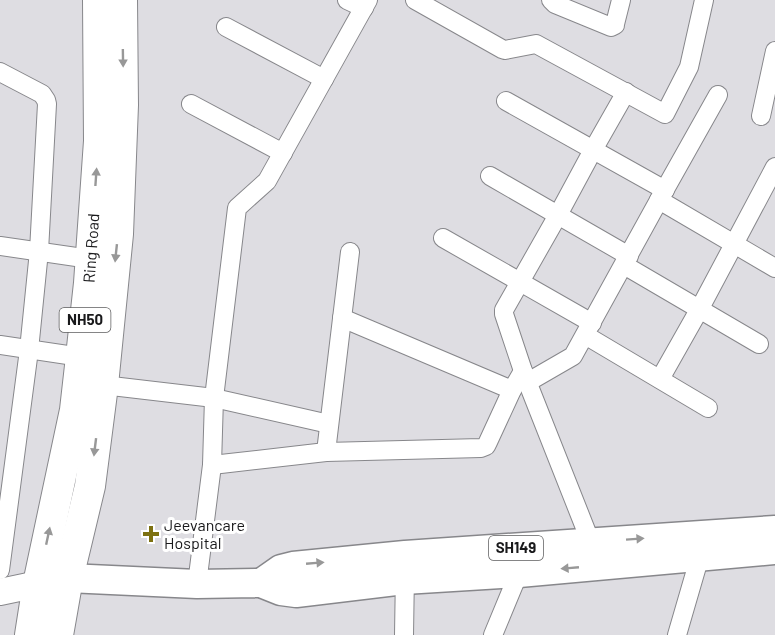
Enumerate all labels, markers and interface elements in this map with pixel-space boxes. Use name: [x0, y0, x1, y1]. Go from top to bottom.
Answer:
one-way arrow: [118, 49, 128, 68]
one-way arrow: [92, 167, 101, 186]
street label: Ring Road: [79, 213, 102, 283]
one-way arrow: [111, 244, 121, 263]
road number: NH50: [60, 308, 110, 332]
one-way arrow: [90, 438, 99, 457]
place label: Jeevancare Hospital: [164, 515, 245, 552]
marker: Jeevancare Hospital: [142, 525, 160, 543]
one-way arrow: [44, 527, 54, 545]
one-way arrow: [626, 535, 645, 544]
road number: SH149: [489, 536, 543, 560]
one-way arrow: [306, 558, 325, 568]
one-way arrow: [561, 563, 580, 573]

